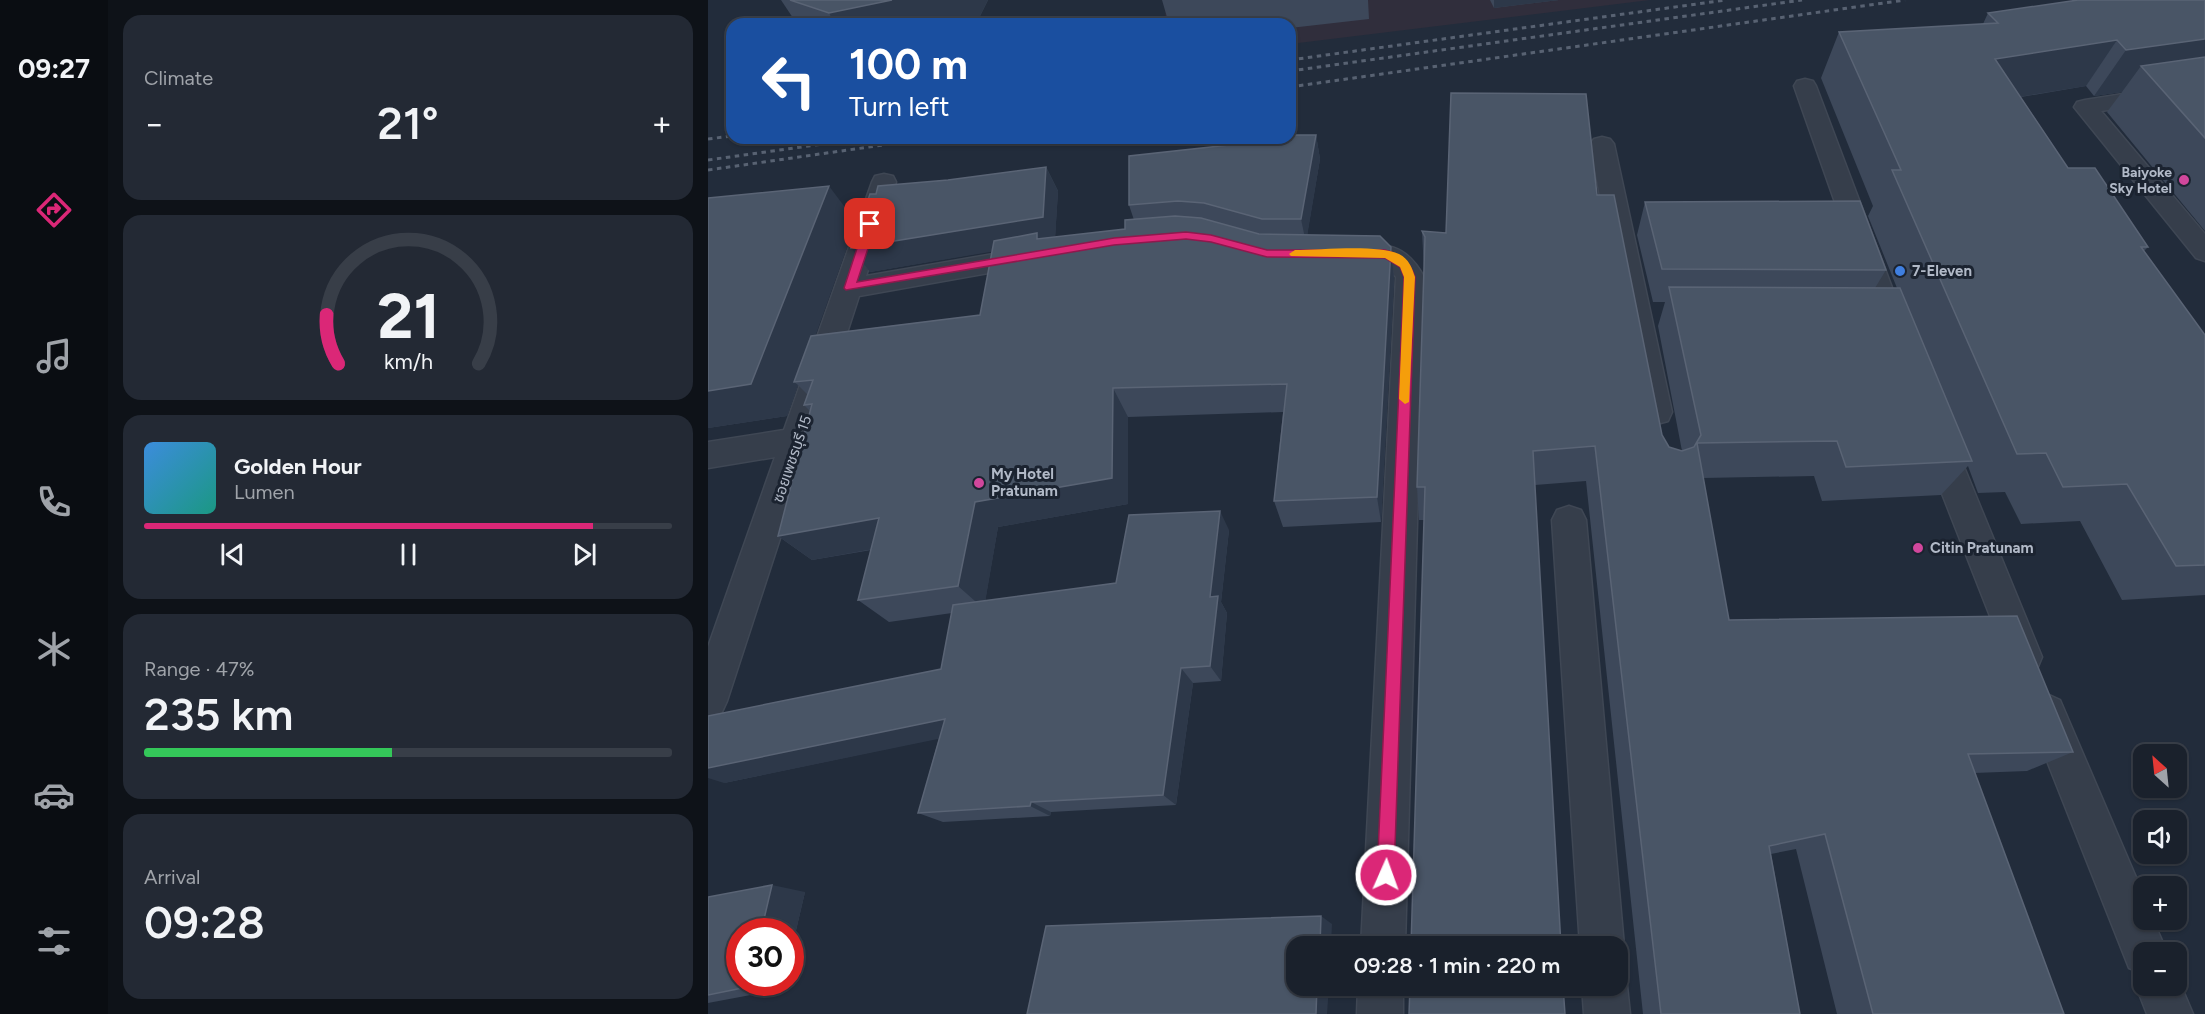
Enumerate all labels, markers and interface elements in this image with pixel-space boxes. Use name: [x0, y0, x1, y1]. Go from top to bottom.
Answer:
text: 100 m: [849, 39, 968, 90]
icon: left: [750, 42, 828, 120]
text: 09:27: [18, 52, 90, 85]
text: Climate: [144, 66, 213, 90]
text: Turn left: [849, 90, 949, 123]
text: 21°: [377, 96, 439, 150]
text: −: [144, 104, 165, 143]
text: +: [651, 104, 672, 143]
place label: Baiyoke Sky Hotel: [2109, 164, 2172, 197]
marker: Baiyoke Sky Hotel: [2177, 173, 2191, 187]
icon: directions: [33, 189, 75, 231]
pin: [844, 198, 895, 249]
icon: arrive: [853, 207, 886, 240]
place label: 7-Eleven: [1912, 262, 1972, 280]
marker: 7-Eleven: [1893, 264, 1907, 278]
text: 21: [377, 279, 439, 354]
icon: music: [33, 335, 75, 377]
text: km/h: [384, 350, 432, 375]
street label: ซอยเพชรบุรี 15: [769, 413, 815, 505]
text: Golden Hour: [234, 453, 362, 480]
place label: My Hotel Pratunam: [991, 465, 1058, 500]
marker: My Hotel Pratunam: [972, 476, 986, 490]
text: Lumen: [234, 480, 295, 504]
icon: phone: [33, 481, 75, 523]
icon: previous: [216, 538, 249, 571]
icon: pause: [392, 538, 425, 571]
icon: next: [568, 538, 601, 571]
place label: Citin Pratunam: [1930, 539, 2034, 557]
marker: Citin Pratunam: [1911, 541, 1925, 555]
icon: climate: [33, 628, 75, 670]
text: Range · 47%: [144, 657, 254, 681]
text: 235 km: [144, 687, 294, 741]
north arrow: [2133, 744, 2187, 798]
map controls: [2133, 744, 2187, 996]
icon: car: [33, 774, 75, 816]
button: sound: [2133, 810, 2187, 864]
position arrow: [1354, 843, 1418, 907]
text: Arrival: [144, 865, 200, 889]
button: +: [2133, 876, 2187, 930]
text: 09:28: [144, 895, 265, 949]
speed limit sign: 30: [726, 918, 804, 996]
icon: filters: [33, 920, 75, 962]
button: −: [2133, 942, 2187, 996]
text: 09:28 · 1 min · 220 m: [1354, 952, 1560, 979]

